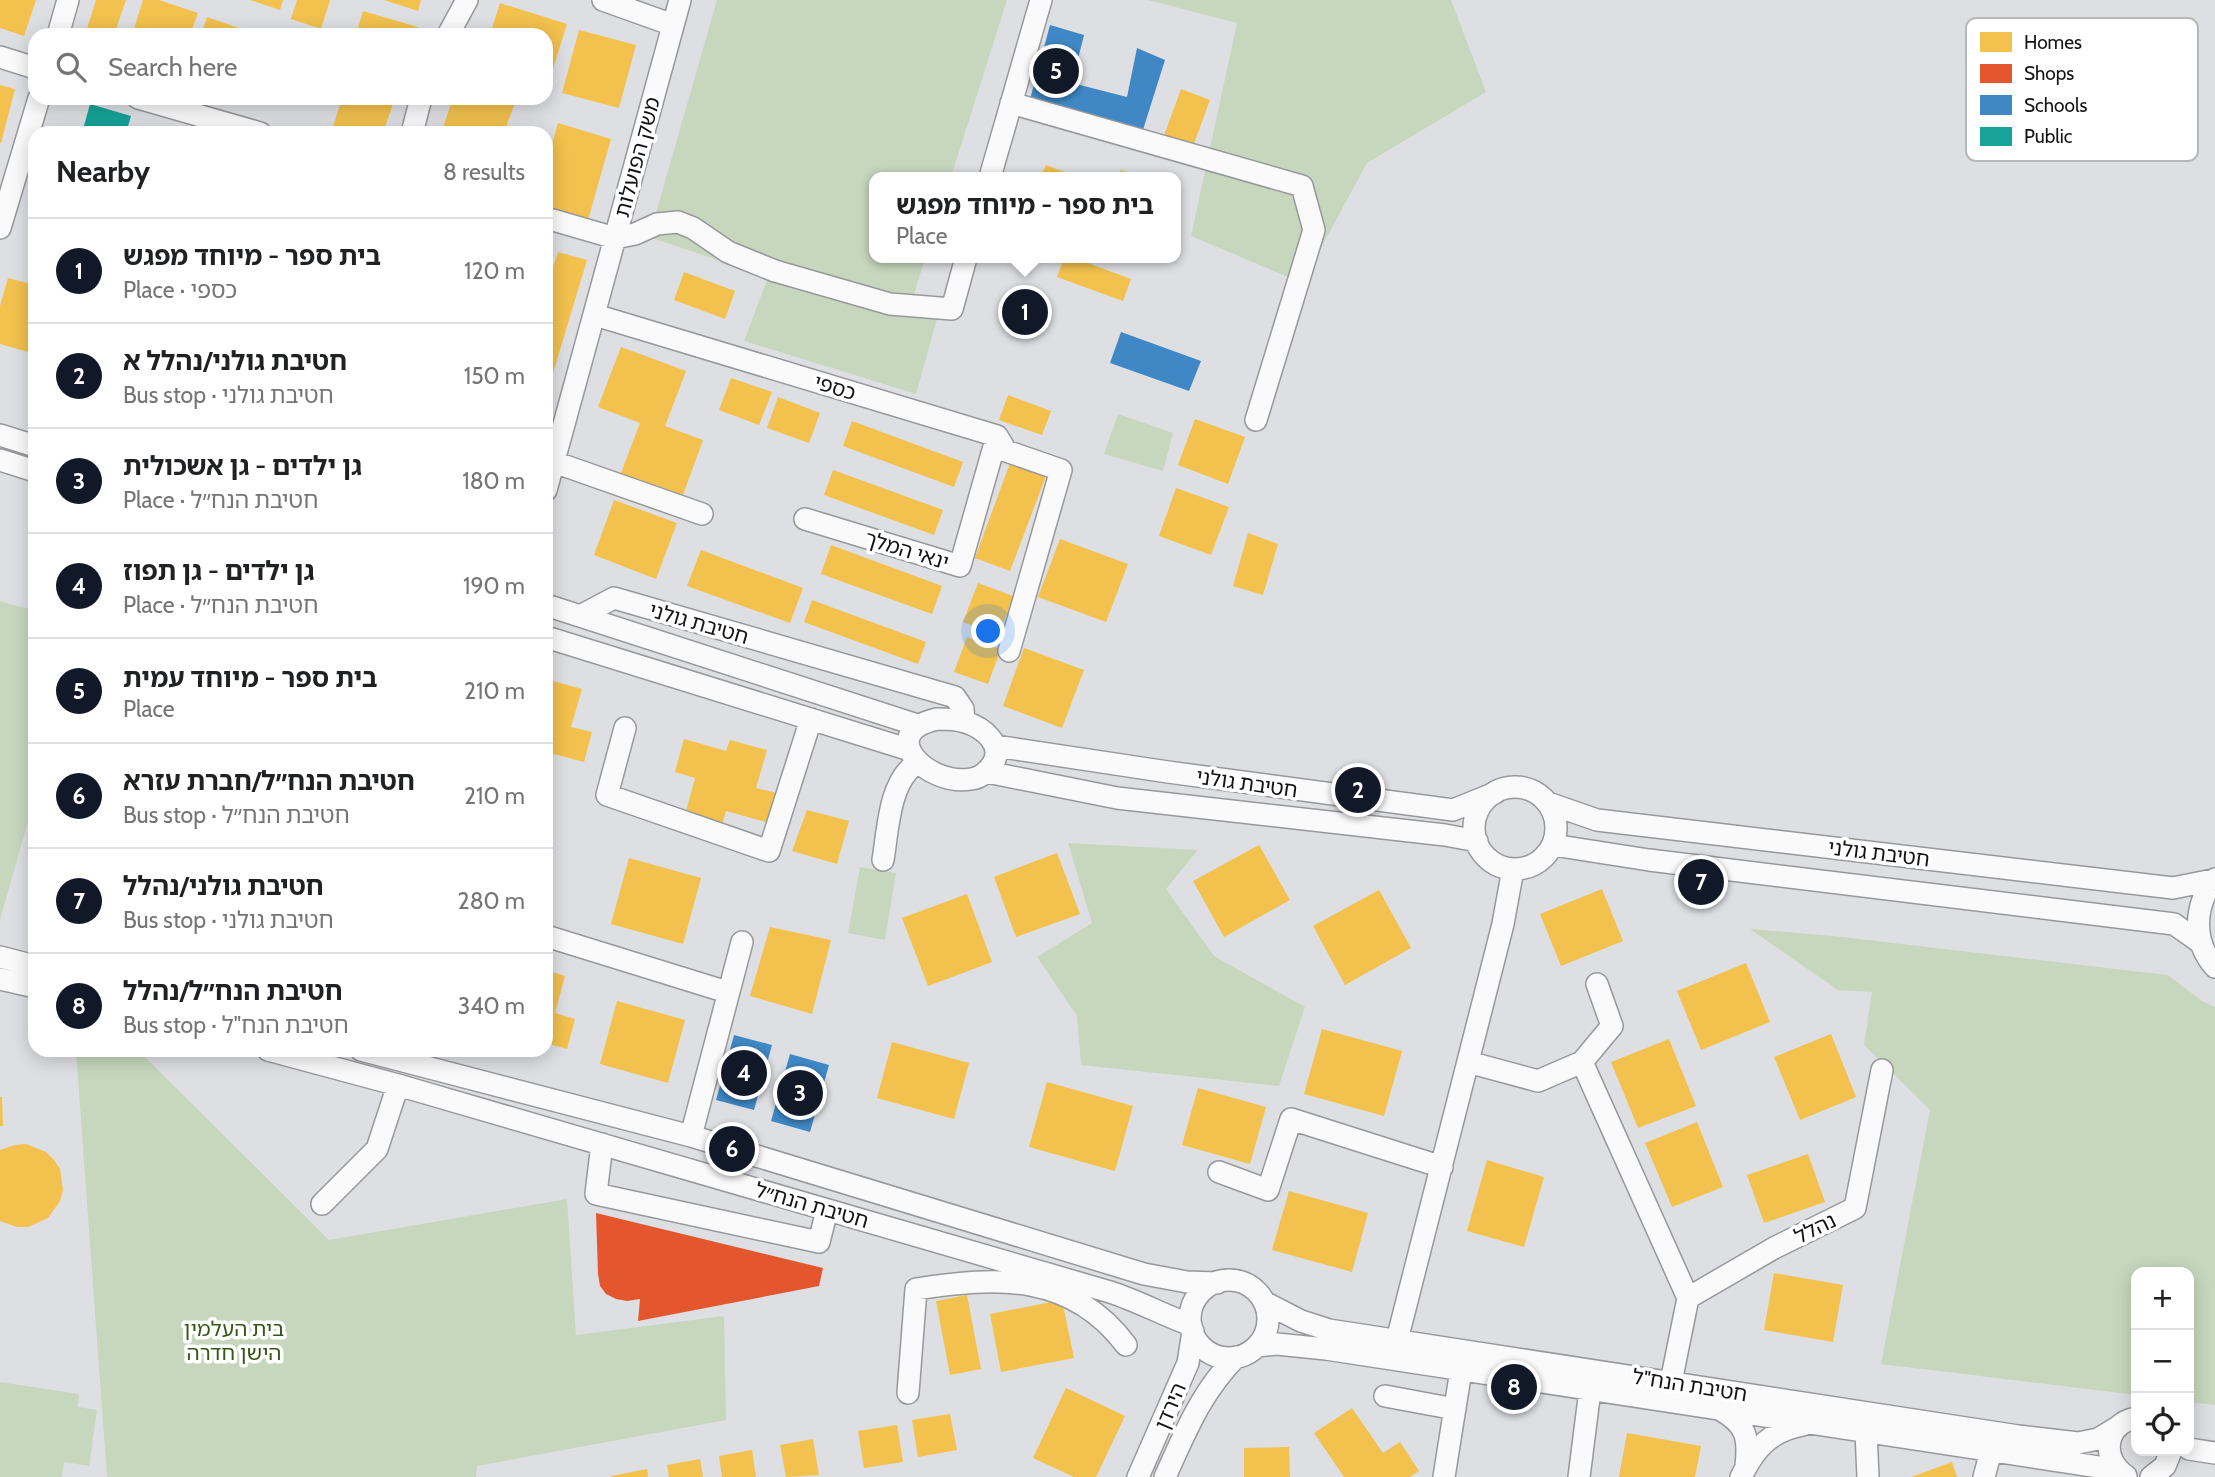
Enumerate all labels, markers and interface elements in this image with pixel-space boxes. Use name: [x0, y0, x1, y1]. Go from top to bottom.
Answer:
legend: [1966, 18, 2198, 161]
search box: [28, 28, 553, 105]
text: Homes: [2024, 31, 2082, 54]
pin: 5: [1033, 45, 1079, 97]
icon: search: [52, 48, 90, 86]
text: Search here: [108, 51, 237, 83]
text: Shops: [2024, 62, 2074, 85]
street label: משק הפועלות: [609, 94, 665, 220]
text: Schools: [2024, 94, 2087, 117]
text: Public: [2024, 125, 2073, 148]
text: Nearby: [56, 153, 150, 190]
text: 8 results: [443, 158, 525, 186]
popup: [869, 172, 1181, 263]
text: בית ספר - מיוחד מפגש: [896, 189, 1154, 221]
text: Place: [896, 222, 948, 250]
text: בית ספר - מיוחד מפגש: [123, 240, 381, 272]
text: 1: [75, 257, 83, 285]
text: 120 m: [464, 257, 525, 285]
text: Place · כספי: [123, 276, 237, 304]
pin: 1: [1002, 286, 1048, 338]
text: חטיבת גולני/נהלל א: [123, 345, 347, 377]
text: 2: [73, 362, 85, 390]
text: 150 m: [464, 362, 525, 390]
street label: כספי: [811, 369, 859, 405]
text: Bus stop · חטיבת גולני: [123, 381, 334, 409]
text: גן ילדים - גן אשכולית: [123, 450, 362, 482]
text: 3: [73, 467, 85, 495]
text: 180 m: [462, 467, 525, 495]
text: Place · חטיבת הנח״ל: [123, 486, 318, 514]
street label: ינאי המלך: [862, 525, 952, 575]
text: גן ילדים - גן תפוז: [123, 555, 314, 587]
text: 4: [72, 572, 86, 600]
text: 190 m: [463, 572, 525, 600]
text: Place · חטיבת הנח״ל: [123, 591, 318, 619]
street label: חטיבת גולני: [646, 597, 752, 649]
your location: [971, 614, 1005, 648]
text: בית ספר - מיוחד עמית: [123, 662, 377, 694]
text: 5: [73, 677, 85, 705]
text: 210 m: [464, 677, 525, 705]
text: Place: [123, 695, 175, 723]
street label: חטיבת גולני: [1195, 764, 1299, 802]
pin: 2: [1335, 764, 1381, 816]
text: חטיבת הנח״ל/חברת עזרא: [123, 765, 415, 797]
text: 6: [73, 782, 85, 810]
text: 210 m: [464, 782, 525, 810]
text: Bus stop · חטיבת הנח״ל: [123, 801, 350, 829]
street label: חטיבת גולני: [1827, 834, 1931, 872]
pin: 7: [1678, 856, 1724, 908]
text: חטיבת גולני/נהלל: [123, 870, 324, 902]
text: 7: [73, 887, 85, 915]
text: 280 m: [458, 887, 525, 915]
text: Bus stop · חטיבת גולני: [123, 906, 334, 934]
text: חטיבת הנח״ל/נהלל: [123, 975, 343, 1007]
text: 8: [72, 992, 86, 1020]
text: 340 m: [458, 992, 525, 1020]
text: Bus stop · חטיבת הנח"ל: [123, 1011, 349, 1039]
pin: 4: [721, 1047, 767, 1099]
pin: 3: [777, 1067, 823, 1119]
pin: 6: [709, 1123, 755, 1175]
street label: חטיבת הנח״ל: [752, 1177, 872, 1233]
street label: נהלל: [1790, 1207, 1840, 1249]
map controls: [2131, 1267, 2194, 1456]
button: +: [2131, 1267, 2194, 1330]
park label: בית העלמין הישן חדרה: [184, 1316, 284, 1365]
button: −: [2131, 1330, 2194, 1393]
pin: 8: [1491, 1361, 1537, 1413]
street label: חטיבת הנח"ל: [1631, 1364, 1749, 1406]
street label: הירדן: [1149, 1379, 1191, 1433]
button: locate: [2131, 1393, 2194, 1456]

